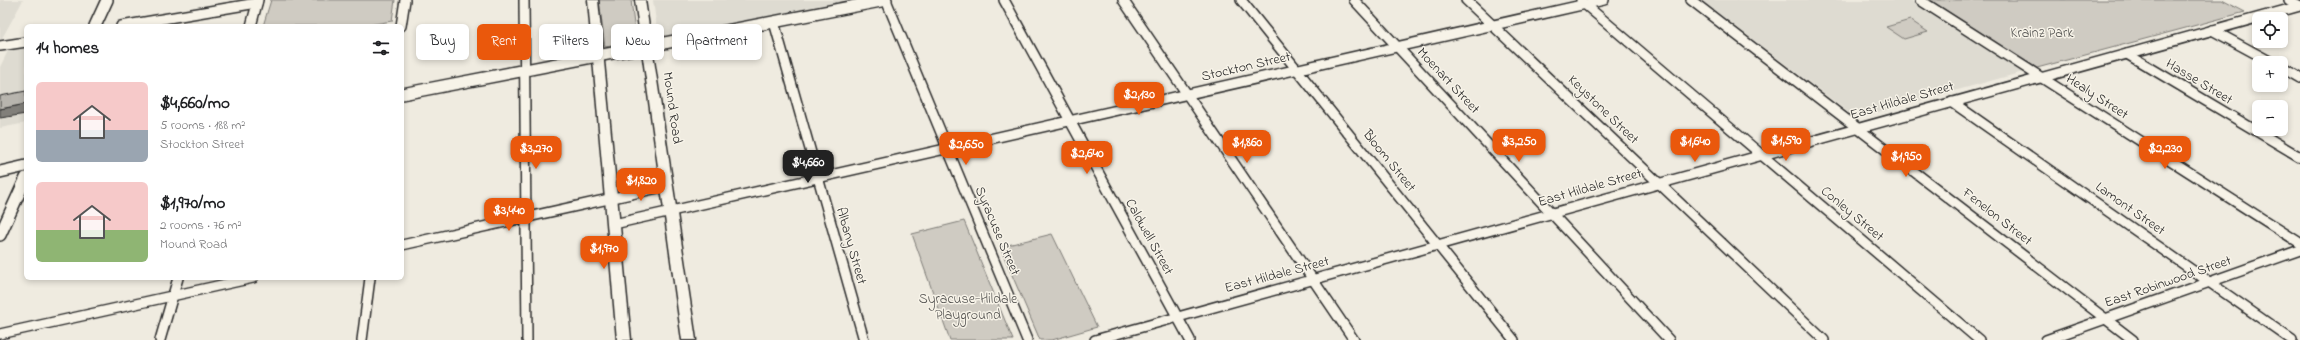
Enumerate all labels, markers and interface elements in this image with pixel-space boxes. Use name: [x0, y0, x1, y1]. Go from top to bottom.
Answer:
map controls: [2252, 12, 2288, 136]
button: locate: [2252, 12, 2288, 48]
park label: Krainz Park: [2011, 23, 2074, 44]
chip: Buy: [416, 24, 469, 60]
chip: Rent: [477, 24, 531, 60]
chip: Filters: [539, 24, 603, 60]
chip: New: [611, 24, 664, 60]
chip: Apartment: [672, 24, 762, 60]
text: 14 homes: [36, 36, 99, 61]
icon: filters: [370, 37, 392, 59]
street label: Moenart Street: [1412, 43, 1485, 119]
street label: Stockton Street: [1199, 46, 1293, 87]
street label: Hasse Street: [2161, 54, 2237, 110]
button: +: [2252, 56, 2288, 92]
street label: Healy Street: [2061, 69, 2133, 126]
street label: Mound Road: [657, 71, 687, 145]
street label: Keystone Street: [1562, 71, 1644, 150]
street label: East Hildale Street: [1848, 76, 1957, 126]
pin: $2,130: [1106, 82, 1172, 116]
text: $2,130: [1123, 85, 1155, 104]
text: $4,660/mo: [160, 91, 230, 116]
icon: home: [68, 98, 116, 146]
button: −: [2252, 100, 2288, 136]
text: 5 rooms · 188 m²: [160, 116, 245, 135]
street label: Bloom Street: [1357, 124, 1421, 197]
pin: $1,590: [1753, 128, 1819, 162]
pin: $3,250: [1486, 129, 1552, 163]
pin: $1,640: [1662, 129, 1728, 163]
pin: $1,860: [1214, 130, 1280, 164]
text: $1,590: [1770, 131, 1802, 150]
pin: $2,650: [933, 132, 999, 166]
text: $3,250: [1502, 132, 1536, 151]
text: $1,640: [1680, 132, 1710, 151]
text: $1,860: [1232, 133, 1262, 152]
text: Stockton Street: [160, 135, 245, 154]
text: $2,650: [948, 135, 984, 154]
pin: $3,270: [503, 136, 569, 170]
pin: $2,230: [2132, 136, 2198, 170]
text: $3,270: [520, 139, 552, 158]
text: $2,230: [2148, 139, 2182, 158]
pin: $2,640: [1054, 141, 1120, 175]
text: $2,640: [1070, 144, 1104, 163]
pin: $1,950: [1873, 144, 1939, 178]
text: $1,950: [1890, 147, 1922, 166]
pin: $4,660: [775, 150, 841, 184]
text: $4,660: [792, 153, 824, 172]
street label: East Hildale Street: [1536, 163, 1645, 213]
pin: $1,820: [608, 168, 674, 202]
text: $1,820: [625, 171, 657, 190]
street label: Lamont Street: [2091, 177, 2170, 241]
street label: Conley Street: [1815, 181, 1888, 248]
street label: Fenelon Street: [1957, 182, 2037, 251]
street label: Syracuse Street: [968, 183, 1025, 279]
text: $1,970/mo: [160, 191, 225, 216]
street label: Caldwell Street: [1119, 195, 1179, 279]
icon: home: [68, 198, 116, 246]
pin: $3,440: [476, 198, 542, 232]
text: $3,440: [493, 201, 525, 220]
street label: Albany Street: [829, 205, 872, 288]
text: 2 rooms · 76 m²: [160, 216, 242, 235]
text: Mound Road: [160, 235, 227, 254]
pin: $1,970: [571, 236, 637, 270]
text: $1,970: [589, 239, 619, 258]
street label: East Robinwood Street: [2102, 250, 2235, 314]
street label: East Hildale Street: [1222, 251, 1332, 299]
park label: Syracuse-Hildale Playground: [919, 289, 1018, 327]

